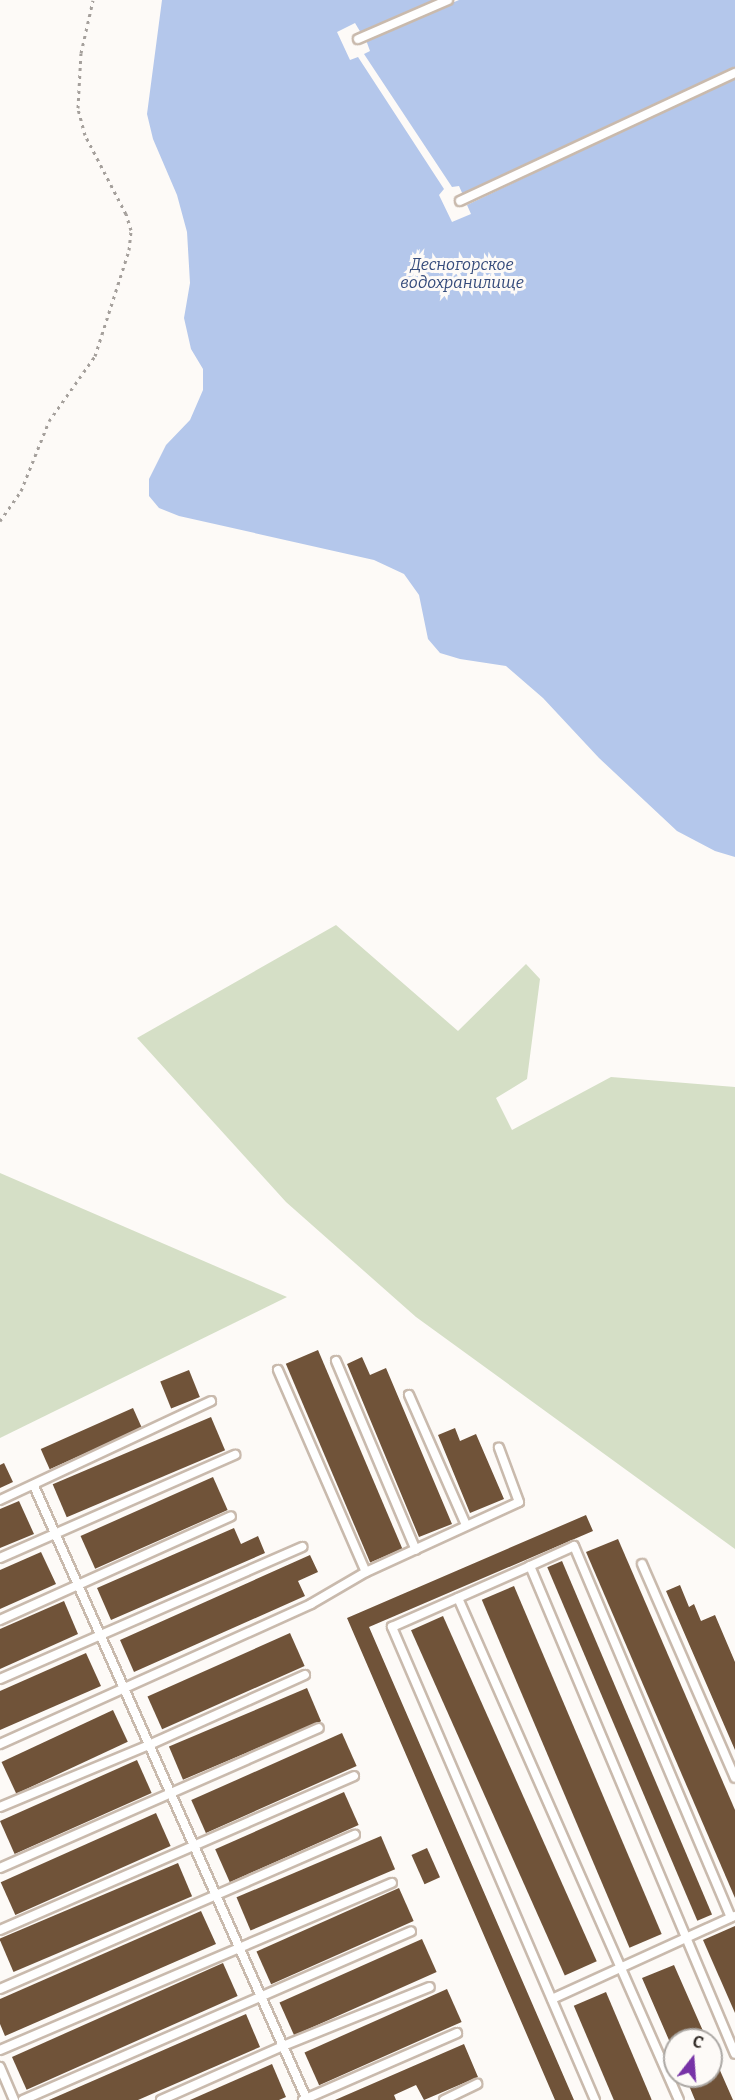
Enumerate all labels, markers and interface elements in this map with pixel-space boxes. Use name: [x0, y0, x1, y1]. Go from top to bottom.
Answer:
water label: Десногорское водохранилище: [400, 255, 524, 293]
north arrow: [663, 2028, 723, 2088]
text: С: [690, 2032, 705, 2053]

